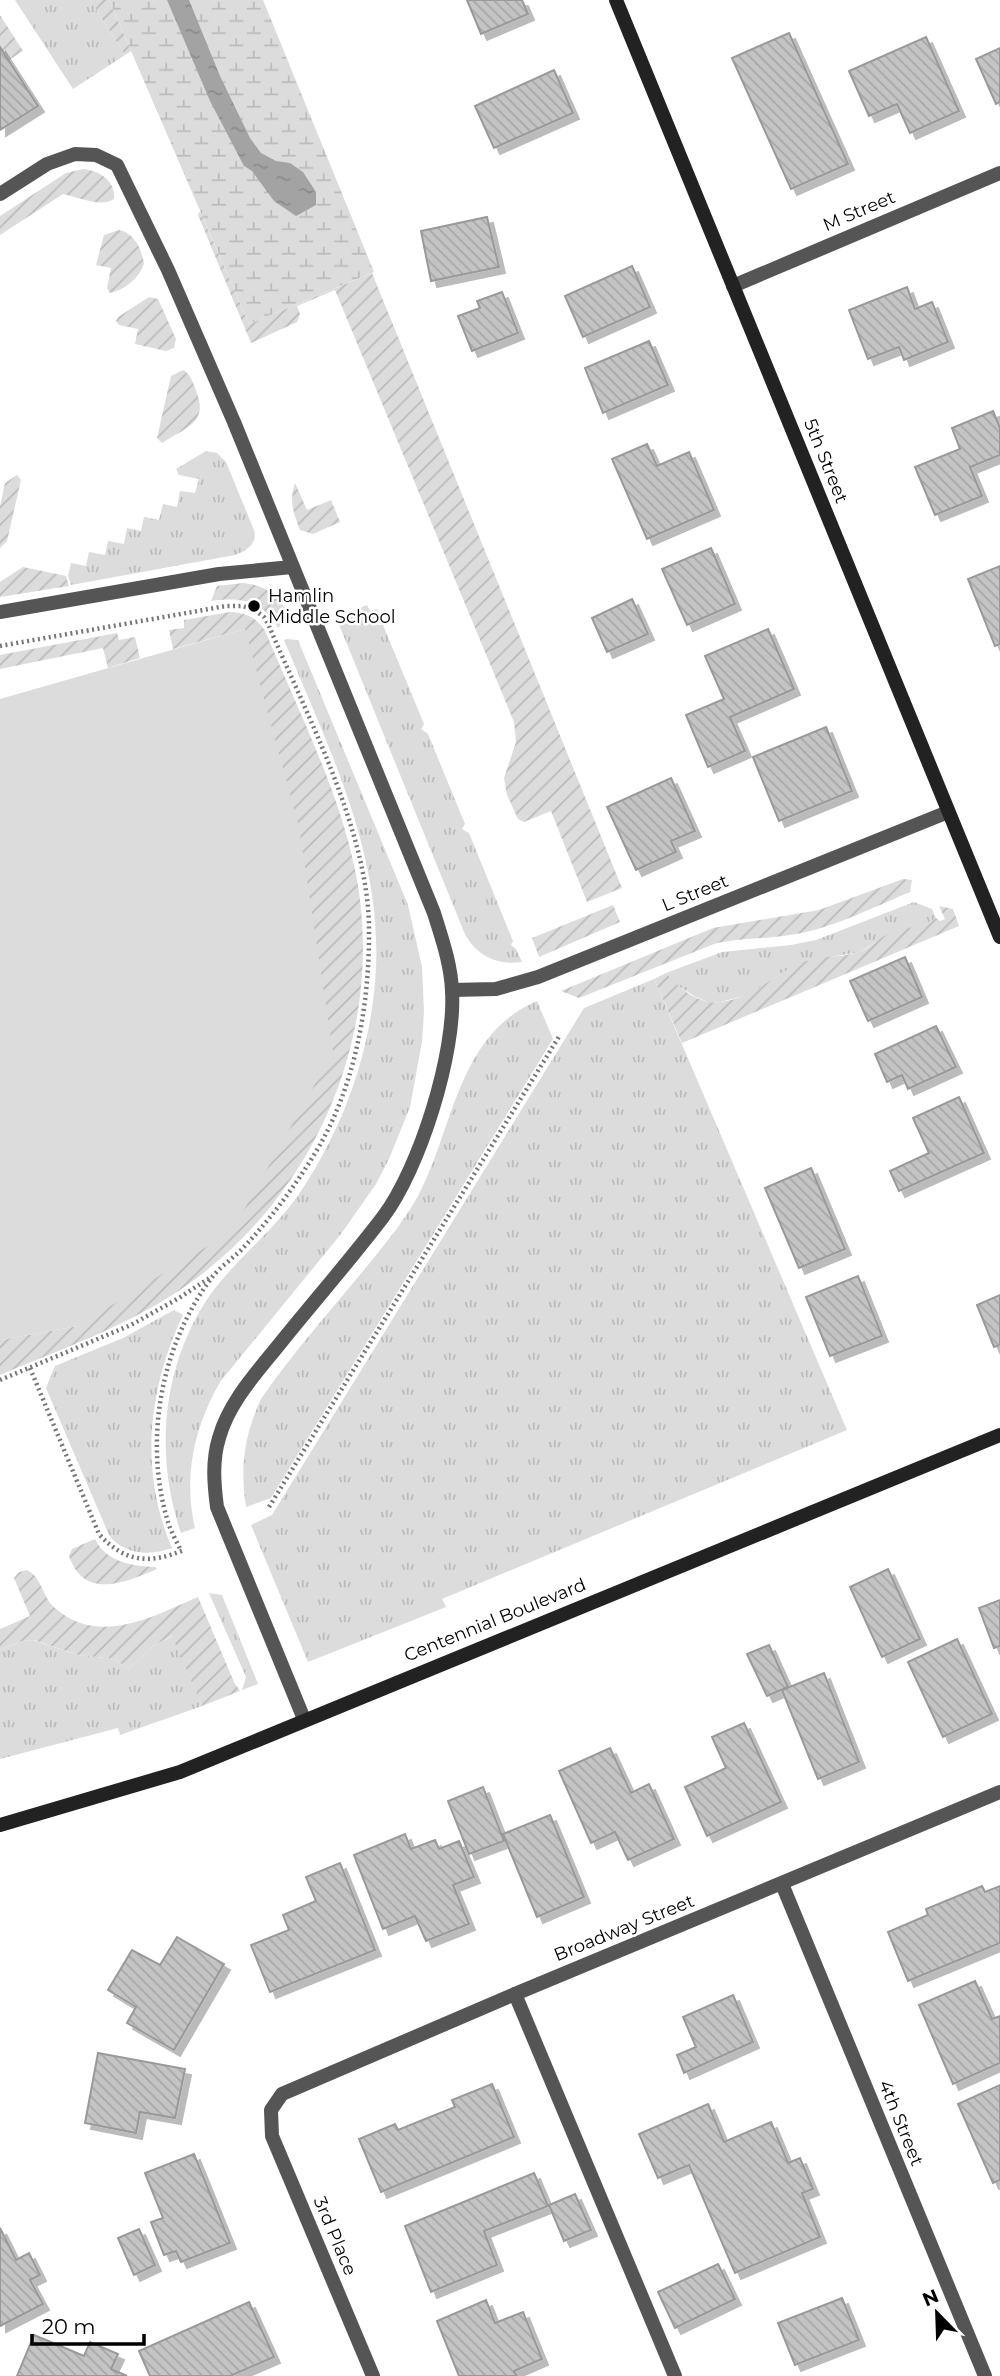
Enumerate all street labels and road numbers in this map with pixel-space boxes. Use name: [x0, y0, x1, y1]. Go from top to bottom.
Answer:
street label: M Street: [820, 186, 898, 236]
street label: 5th Street: [799, 416, 853, 506]
street label: L Street: [659, 870, 731, 916]
street label: Centennial Boulevard: [401, 1573, 589, 1667]
street label: Broadway Street: [551, 1890, 697, 1966]
street label: 4th Street: [874, 2077, 928, 2169]
street label: 3rd Place: [309, 2193, 361, 2279]

